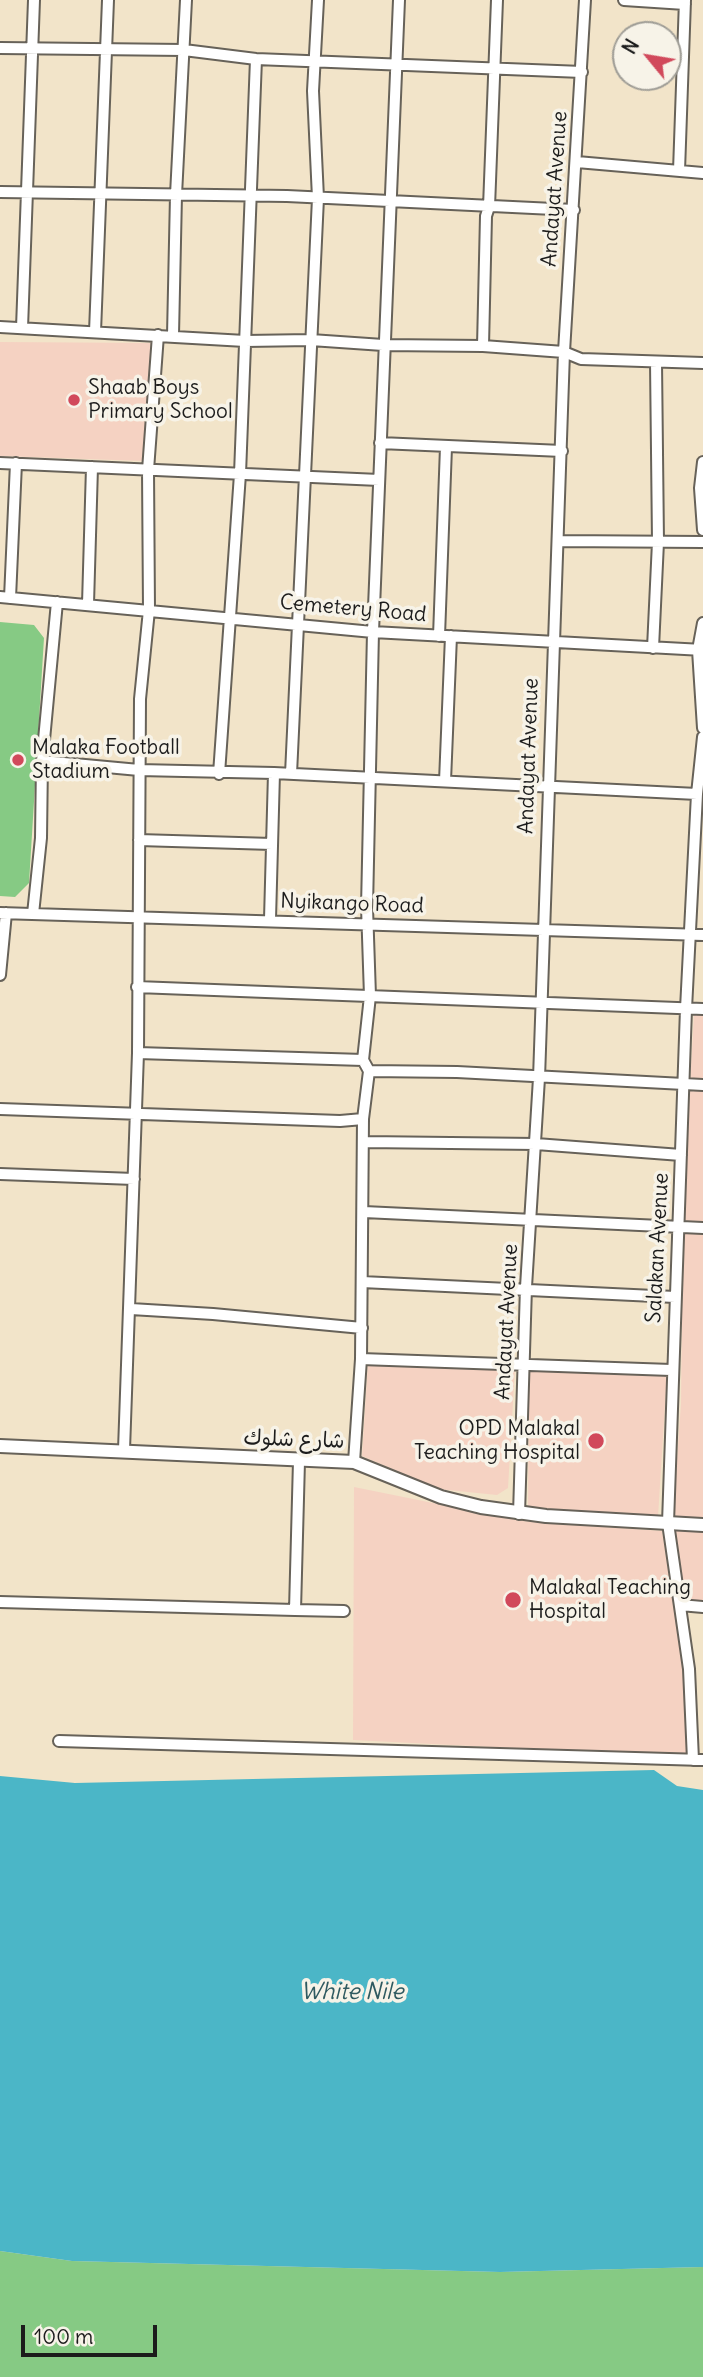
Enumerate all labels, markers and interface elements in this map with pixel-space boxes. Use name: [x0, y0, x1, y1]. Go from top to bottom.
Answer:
north arrow: [612, 21, 682, 91]
text: N: [617, 35, 644, 58]
street label: Andayat Avenue: [537, 110, 573, 268]
place label: Shaab Boys Primary School: [88, 375, 233, 425]
marker: Shaab Boys Primary School: [66, 392, 82, 408]
street label: Cemetery Road: [279, 590, 427, 628]
street label: Andayat Avenue: [514, 677, 544, 835]
place label: Malaka Football Stadium: [32, 735, 180, 785]
marker: Malaka Football Stadium: [10, 752, 26, 768]
street label: Nyikango Road: [280, 889, 424, 919]
street label: Salakan Avenue: [641, 1172, 675, 1324]
street label: Andayat Avenue: [490, 1243, 524, 1401]
place label: OPD Malakal Teaching Hospital: [414, 1416, 580, 1466]
street label: شارع شلوك: [243, 1426, 345, 1454]
marker: OPD Malakal Teaching Hospital: [586, 1431, 606, 1451]
place label: Malakal Teaching Hospital: [529, 1575, 691, 1625]
marker: Malakal Teaching Hospital: [503, 1590, 523, 1610]
water label: White Nile: [300, 1978, 404, 2006]
scale bar: [24, 2310, 161, 2354]
text: 100 m: [34, 2323, 93, 2350]

